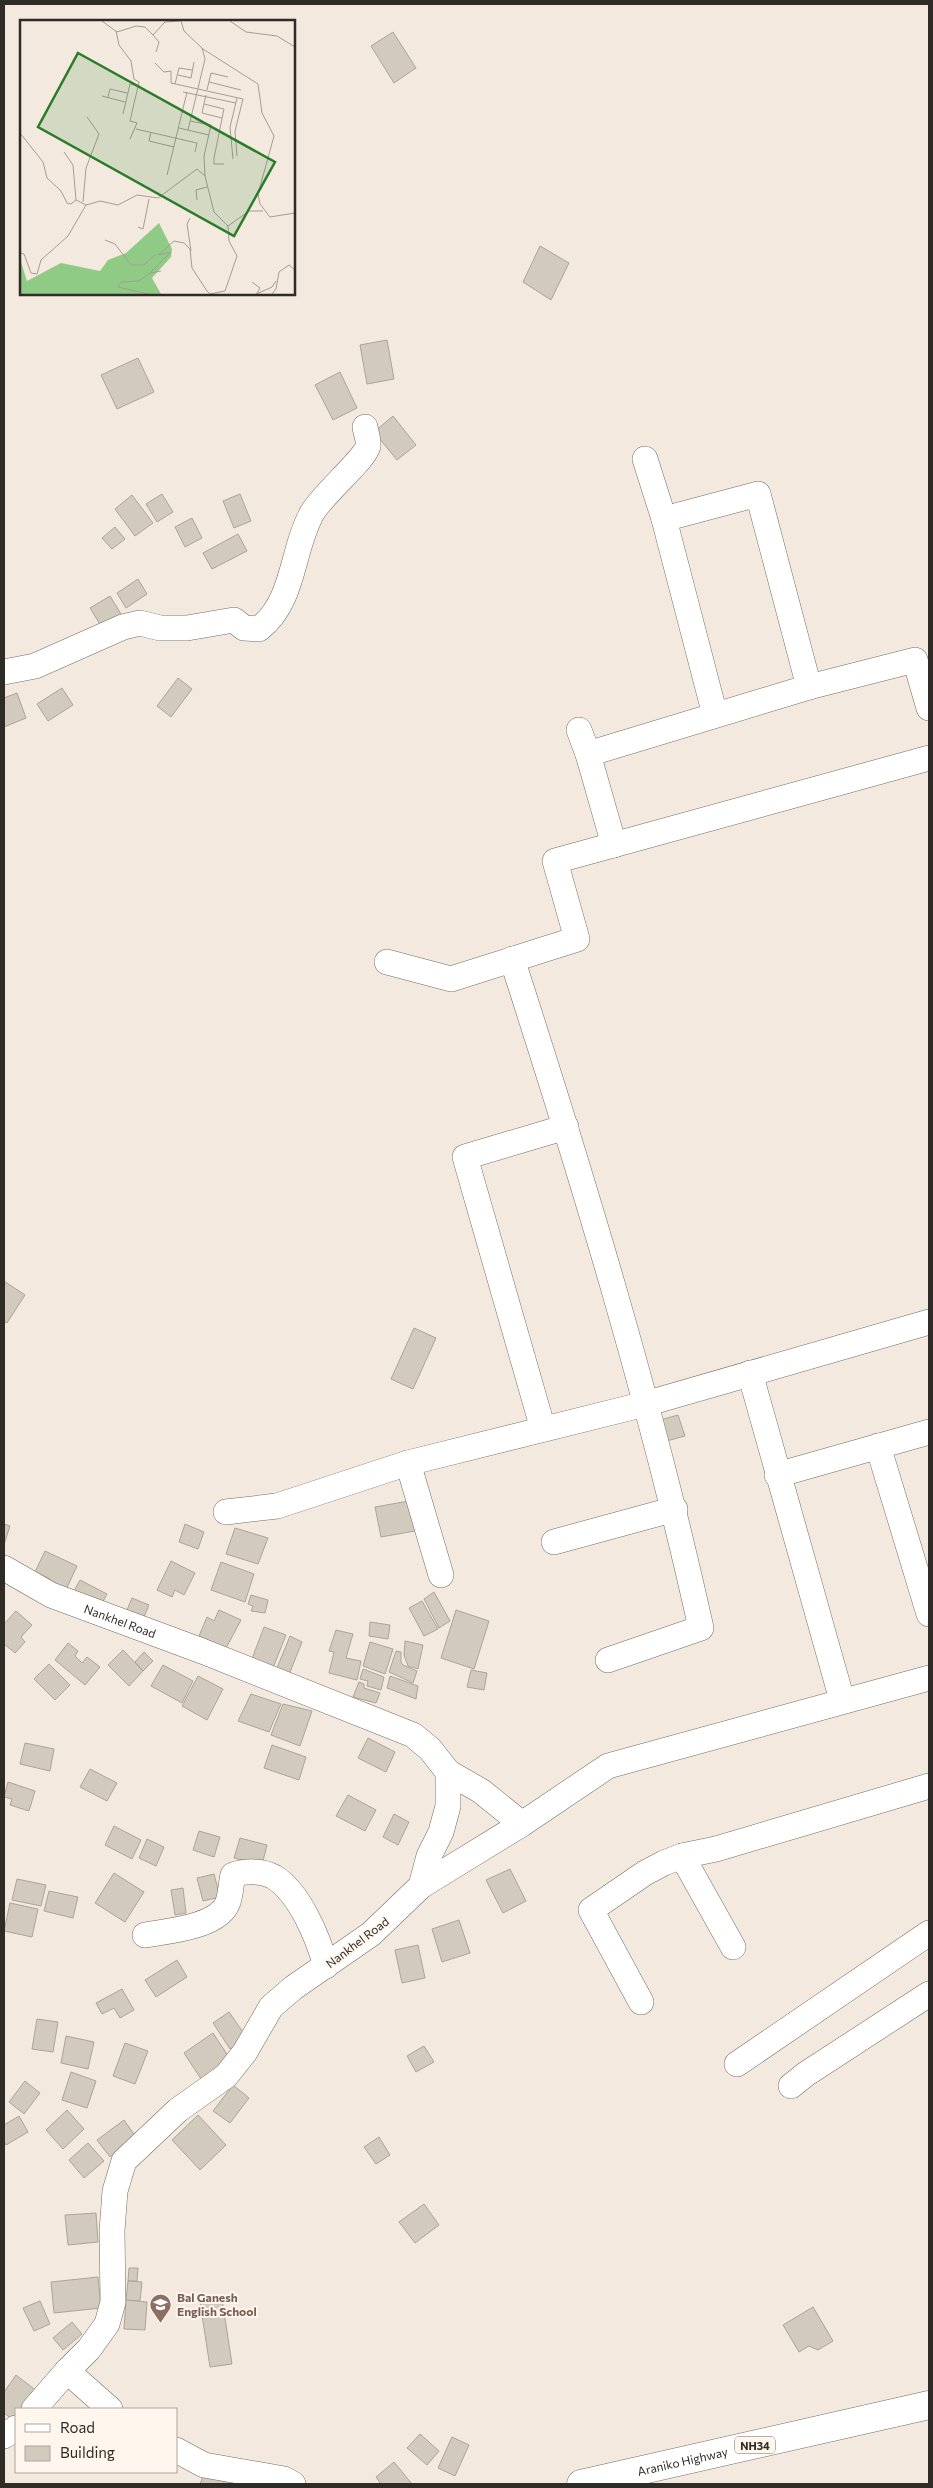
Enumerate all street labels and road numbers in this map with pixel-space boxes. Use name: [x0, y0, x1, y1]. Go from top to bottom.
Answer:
street label: Nankhel Road: [82, 1601, 158, 1640]
street label: Nankhel Road: [323, 1914, 391, 1970]
road number: NH34: [735, 2436, 775, 2454]
street label: Araniko Highway: [636, 2444, 729, 2478]

